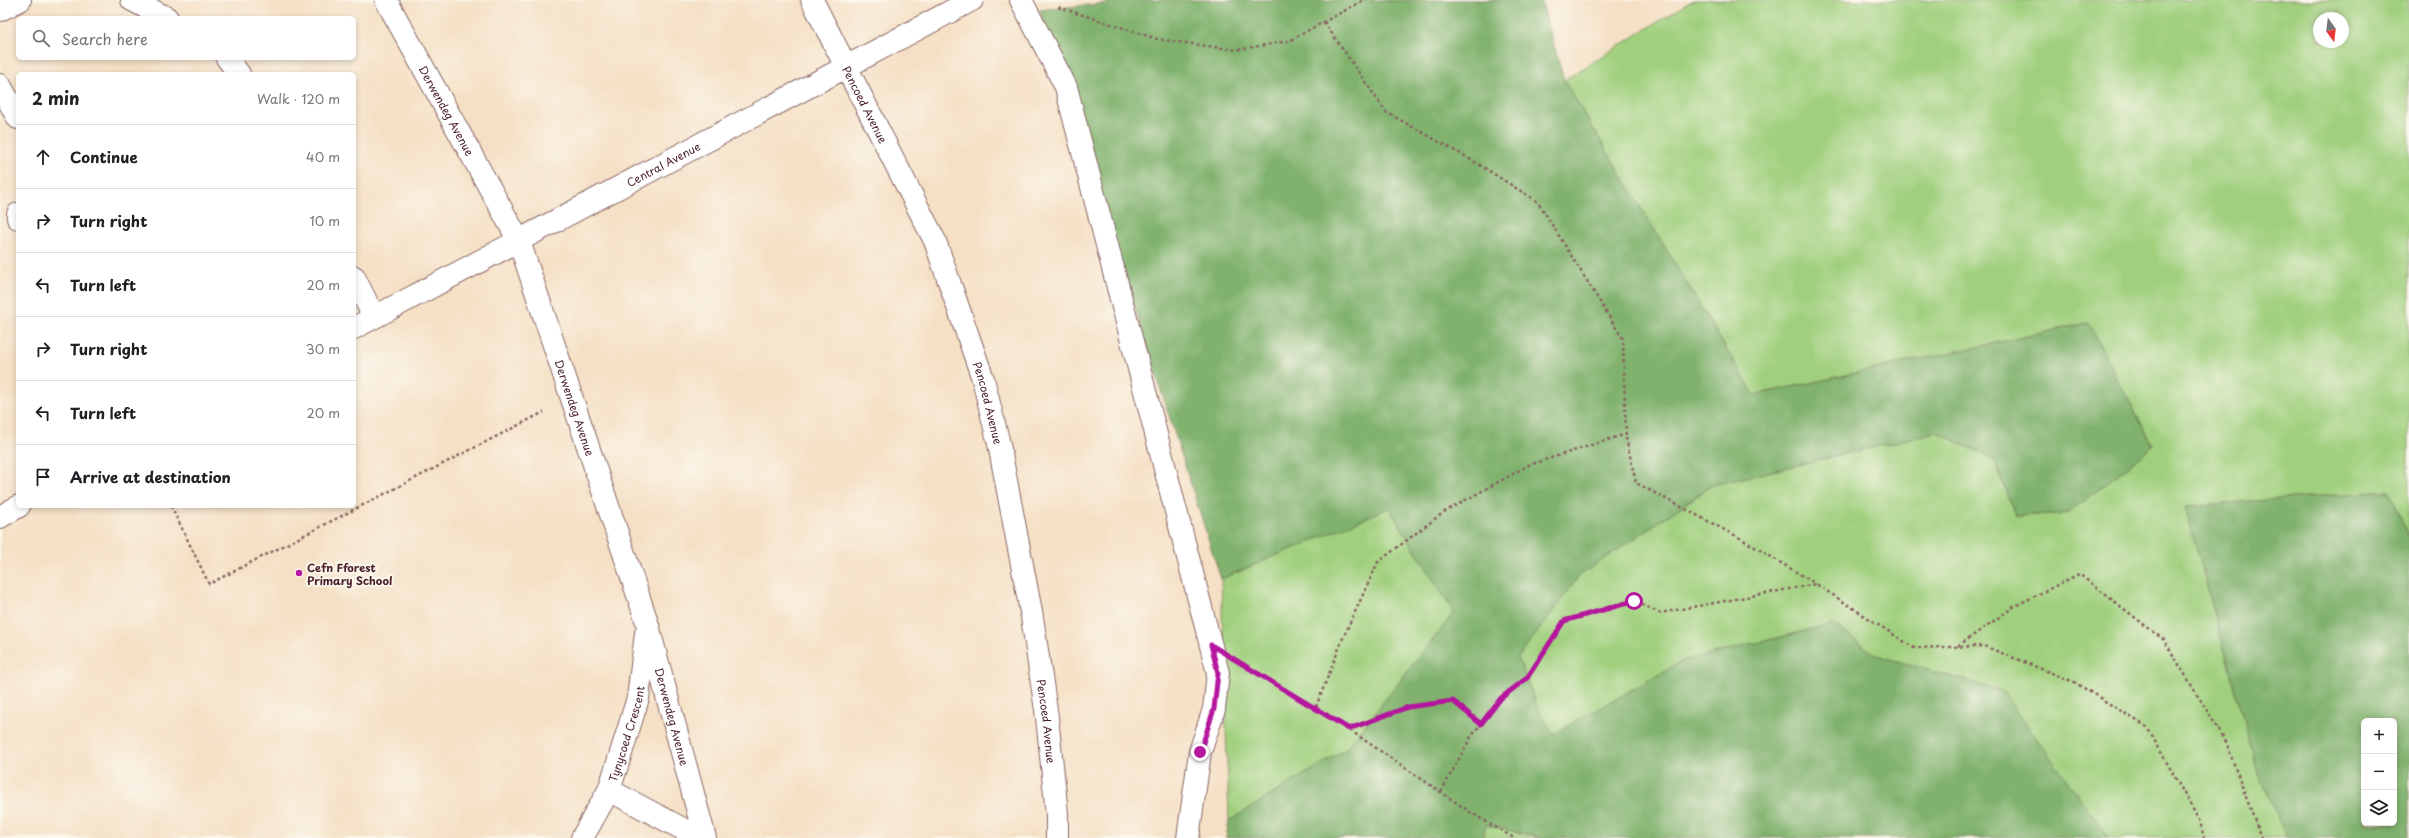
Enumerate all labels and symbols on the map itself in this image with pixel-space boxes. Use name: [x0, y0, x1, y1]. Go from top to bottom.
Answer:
north arrow: [2313, 12, 2349, 48]
street label: Derwendeg Avenue: [415, 62, 479, 159]
street label: Pencoed Avenue: [838, 63, 892, 146]
street label: Central Avenue: [623, 137, 703, 191]
street label: Derwendeg Avenue: [551, 357, 599, 458]
street label: Pencoed Avenue: [969, 359, 1007, 446]
place label: Cefn Fforest Primary School: [307, 559, 392, 589]
marker: Cefn Fforest Primary School: [294, 568, 304, 578]
route start: [1625, 592, 1643, 610]
street label: Derwendeg Avenue: [651, 666, 694, 767]
street label: Pencoed Avenue: [1033, 678, 1060, 764]
street label: Tynycoed Crescent: [604, 684, 648, 784]
route end: [1191, 743, 1209, 761]

